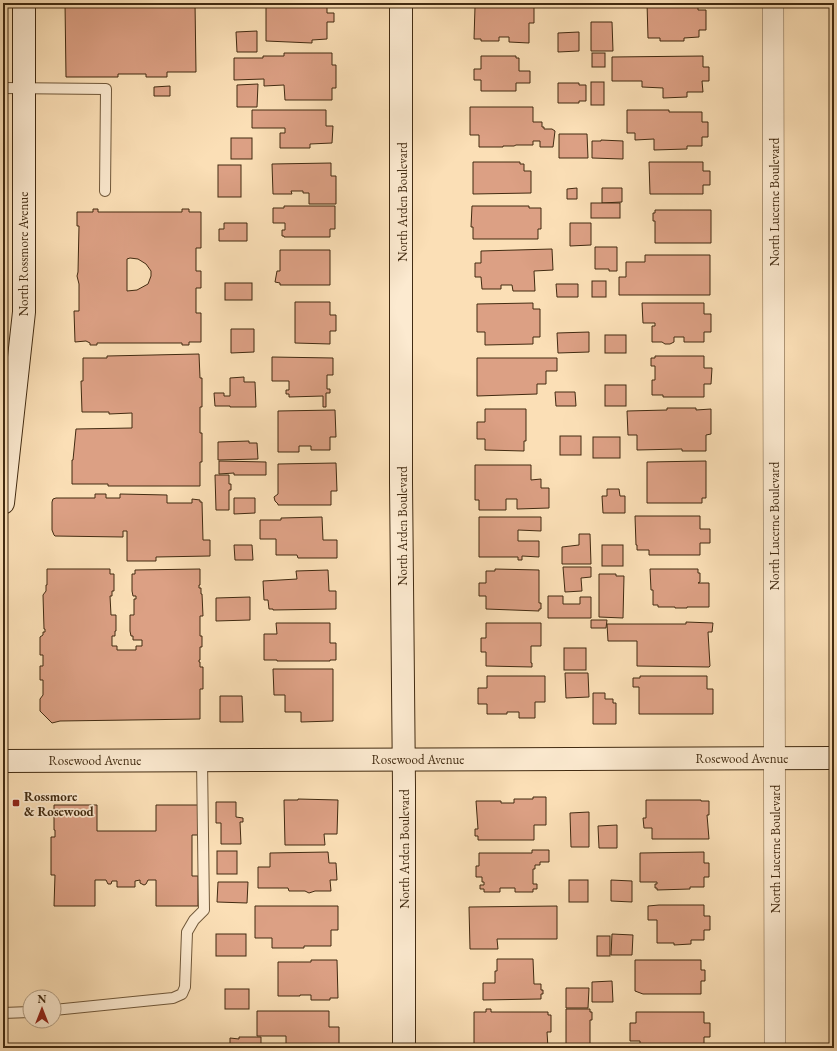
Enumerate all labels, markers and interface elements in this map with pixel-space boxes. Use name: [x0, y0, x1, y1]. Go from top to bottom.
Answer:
street label: North Lucerne Boulevard: [766, 137, 783, 266]
street label: North Arden Boulevard: [394, 142, 411, 262]
street label: North Rossmore Avenue: [15, 192, 32, 316]
street label: North Lucerne Boulevard: [766, 461, 783, 590]
street label: North Arden Boulevard: [394, 466, 411, 586]
street label: Rosewood Avenue: [696, 750, 788, 767]
street label: Rosewood Avenue: [372, 751, 464, 768]
street label: Rosewood Avenue: [49, 752, 141, 769]
street label: North Lucerne Boulevard: [767, 784, 784, 913]
place label: Rossmore & Rosewood: [24, 788, 94, 820]
street label: North Arden Boulevard: [396, 789, 413, 909]
marker: Rossmore & Rosewood: [11, 798, 21, 808]
north arrow: [22, 989, 62, 1029]
text: N: [38, 992, 47, 1006]

